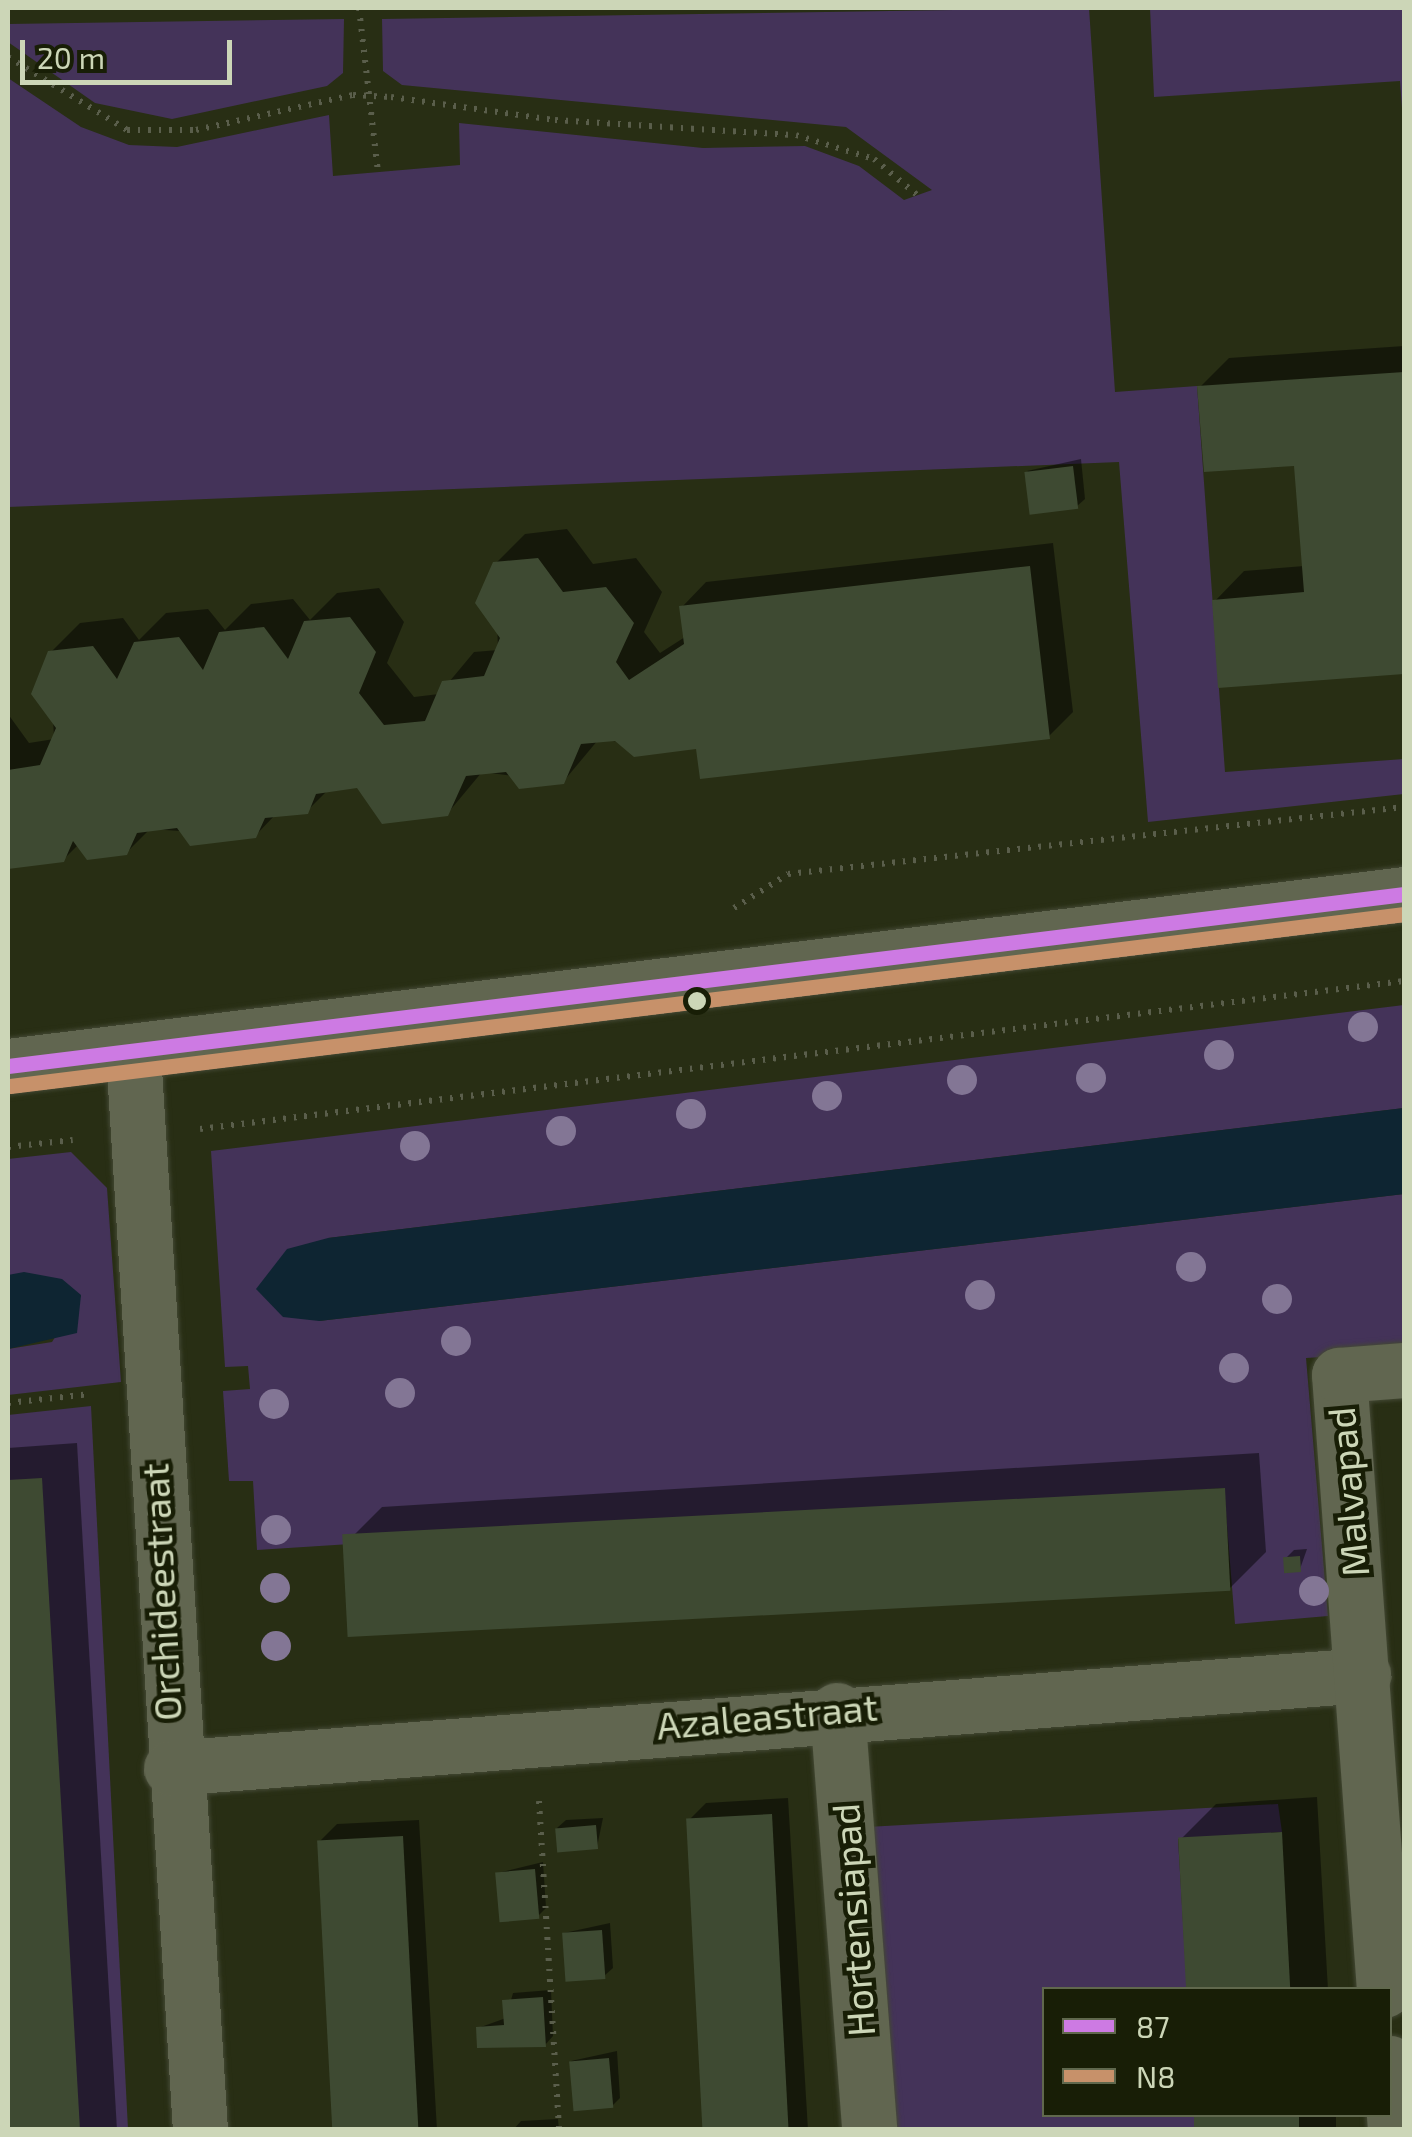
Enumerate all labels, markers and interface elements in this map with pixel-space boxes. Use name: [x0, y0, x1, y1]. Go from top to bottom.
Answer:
scale bar: [25, 20, 238, 82]
text: 20 m: [37, 39, 105, 75]
unlabelled marker: [687, 991, 707, 1011]
street label: Malvapad: [1318, 1405, 1378, 1579]
street label: Orchideestraat: [131, 1462, 191, 1722]
street label: Azaleastraat: [655, 1684, 879, 1748]
street label: Hortensiapad: [822, 1802, 884, 2038]
legend: [1042, 1987, 1392, 2117]
text: 87: [1136, 2008, 1170, 2044]
text: N8: [1136, 2058, 1175, 2094]

